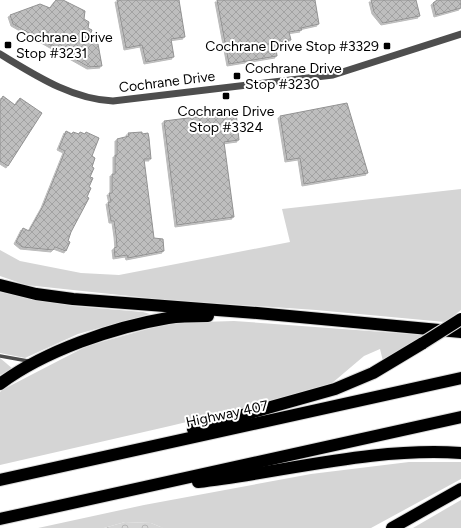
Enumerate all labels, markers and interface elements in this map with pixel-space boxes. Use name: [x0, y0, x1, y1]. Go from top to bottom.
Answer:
place label: Cochrane Drive Stop #3231: [16, 29, 113, 62]
place label: Cochrane Drive Stop #3329: [205, 38, 379, 55]
marker: Cochrane Drive Stop #3231: [3, 40, 13, 50]
marker: Cochrane Drive Stop #3329: [382, 41, 392, 51]
place label: Cochrane Drive Stop #3230: [245, 60, 342, 93]
street label: Cochrane Drive: [118, 68, 216, 96]
marker: Cochrane Drive Stop #3230: [232, 71, 242, 81]
marker: Cochrane Drive Stop #3324: [221, 91, 231, 101]
place label: Cochrane Drive Stop #3324: [178, 103, 275, 136]
street label: Highway 407: [184, 397, 270, 431]

